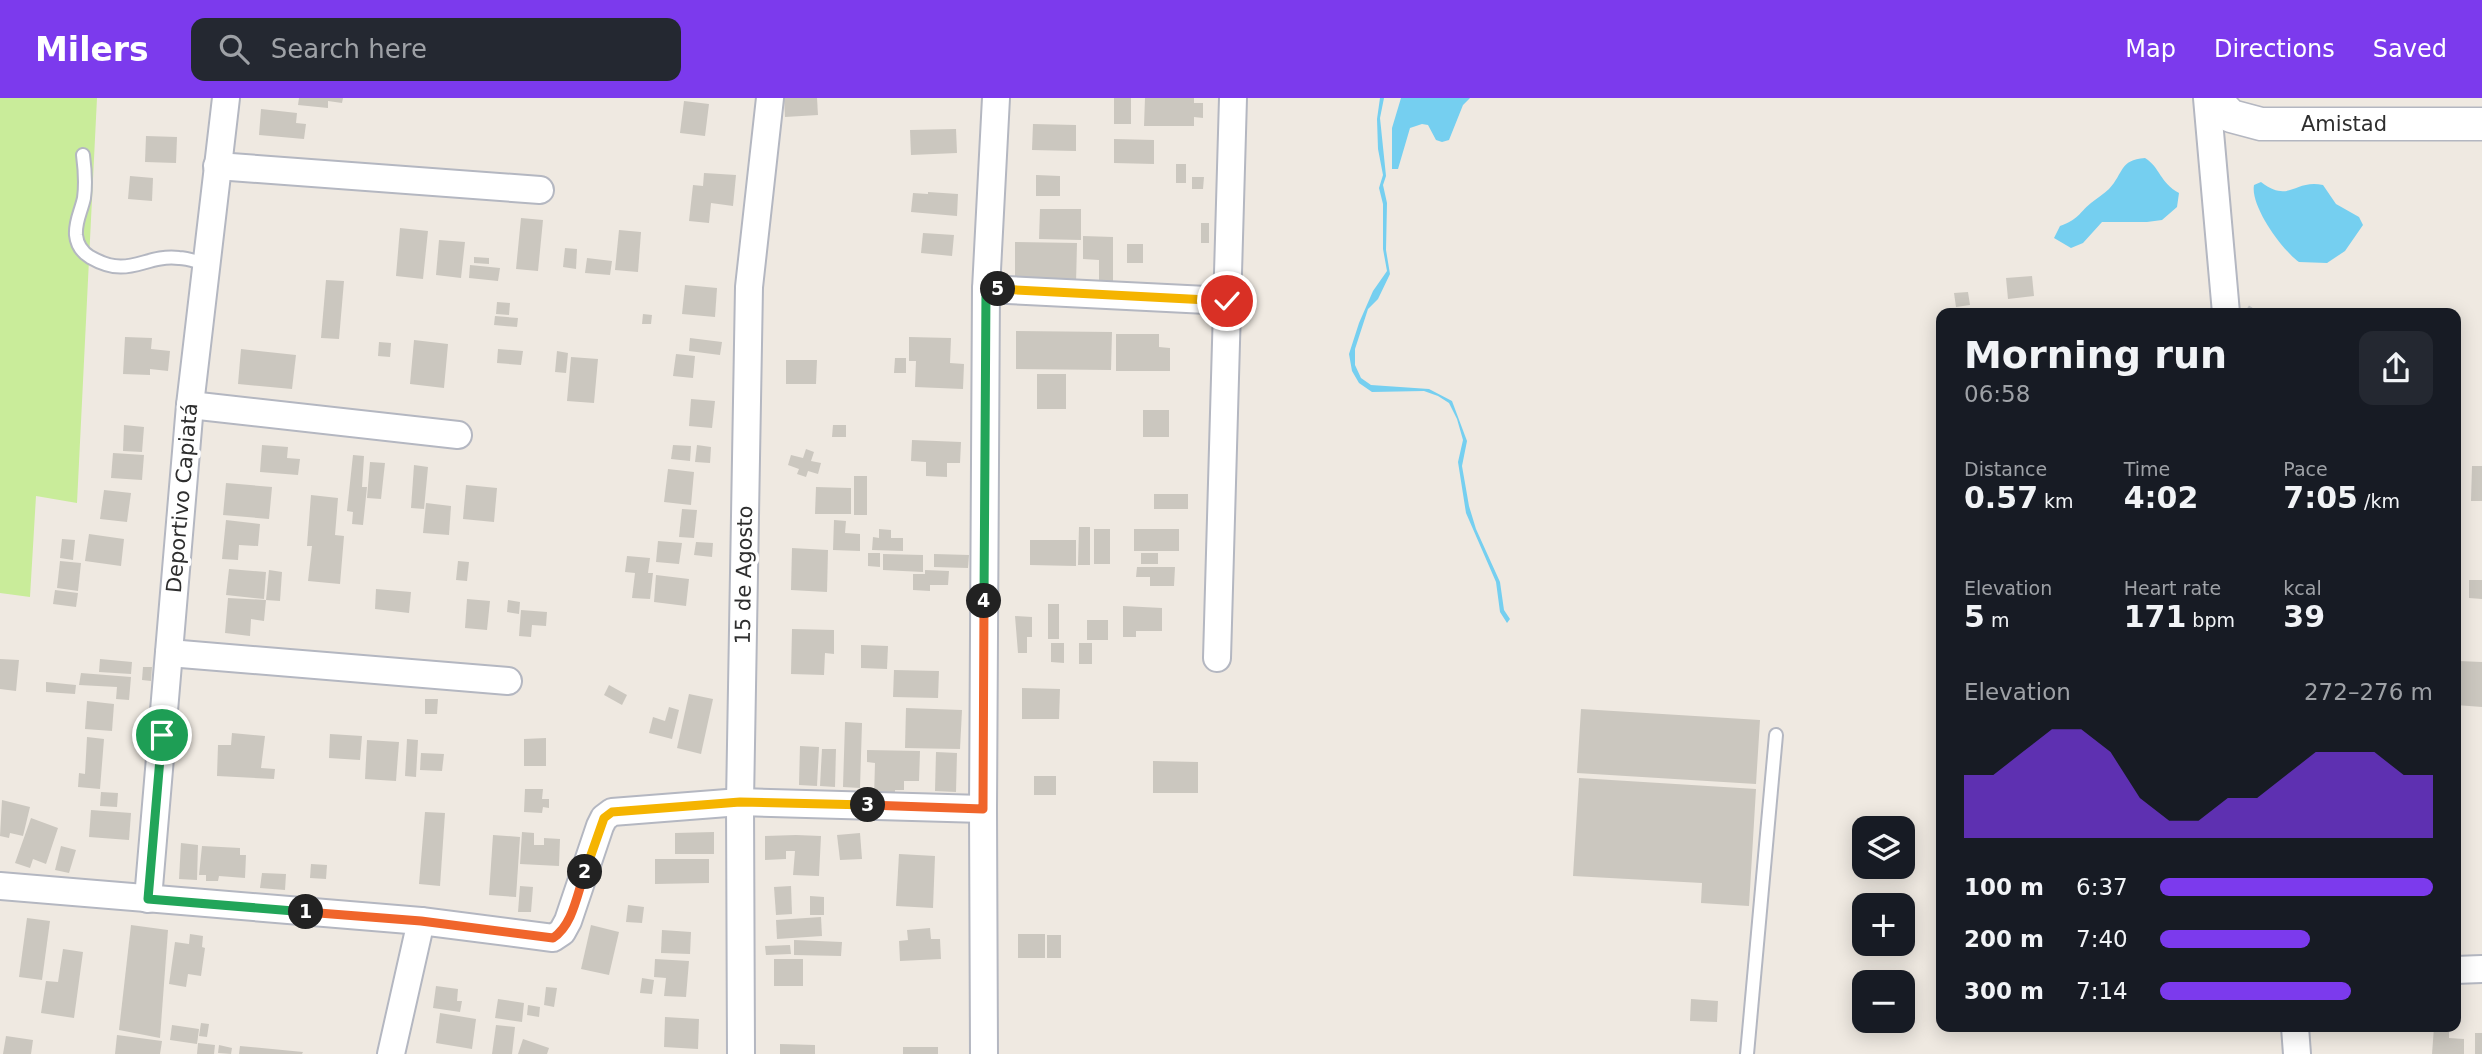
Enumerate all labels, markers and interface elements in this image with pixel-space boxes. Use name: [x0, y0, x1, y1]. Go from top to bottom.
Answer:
search box: [191, 18, 681, 81]
text: Milers: [35, 30, 149, 69]
icon: search: [215, 30, 253, 68]
text: Search here: [271, 34, 427, 64]
text: Map: [2125, 35, 2176, 63]
text: Directions: [2214, 35, 2335, 63]
text: Saved: [2373, 35, 2447, 63]
street label: Amistad: [2301, 112, 2387, 136]
pin: [1197, 271, 1257, 331]
pin: 5: [981, 272, 1016, 306]
text: 5: [991, 277, 1004, 299]
icon: check: [1208, 282, 1246, 320]
button: share: [2359, 331, 2433, 405]
text: Morning run: [1964, 333, 2227, 377]
text: 06:58: [1964, 381, 2030, 407]
street label: Deportivo Capiatá: [162, 402, 202, 594]
text: Distance: [1964, 458, 2047, 480]
text: Time: [2124, 458, 2170, 480]
text: Pace: [2283, 458, 2328, 480]
text: 0.57: [1964, 480, 2038, 515]
text: 4:02: [2124, 480, 2198, 515]
text: 7:05: [2283, 480, 2358, 515]
text: km: [2038, 490, 2074, 512]
text: /km: [2358, 490, 2400, 512]
street label: 15 de Agosto: [731, 505, 757, 645]
text: Elevation: [1964, 577, 2052, 599]
text: Heart rate: [2124, 577, 2221, 599]
text: kcal: [2283, 577, 2322, 599]
pin: 4: [967, 584, 1002, 618]
text: 4: [977, 589, 990, 611]
text: 5: [1964, 599, 1985, 634]
text: 171: [2124, 599, 2186, 634]
text: 39: [2283, 599, 2325, 634]
text: m: [1985, 609, 2009, 631]
text: bpm: [2186, 609, 2235, 631]
text: Elevation: [1964, 679, 2071, 705]
text: 272–276 m: [2304, 679, 2433, 705]
pin: [132, 705, 192, 765]
icon: arrive: [143, 716, 181, 754]
pin: 3: [850, 788, 886, 822]
text: 3: [861, 793, 874, 815]
map controls: [1852, 816, 1915, 1033]
button: layers: [1852, 816, 1915, 879]
pin: 2: [568, 854, 602, 890]
text: 2: [578, 860, 591, 882]
text: 100 m: [1964, 874, 2044, 900]
text: 6:37: [2076, 874, 2128, 900]
button: +: [1852, 893, 1915, 956]
pin: 1: [288, 894, 324, 930]
text: 1: [299, 900, 312, 922]
text: 200 m: [1964, 926, 2044, 952]
text: 7:40: [2076, 926, 2128, 952]
button: −: [1852, 970, 1915, 1033]
text: 300 m: [1964, 978, 2044, 1004]
text: 7:14: [2076, 978, 2128, 1004]

